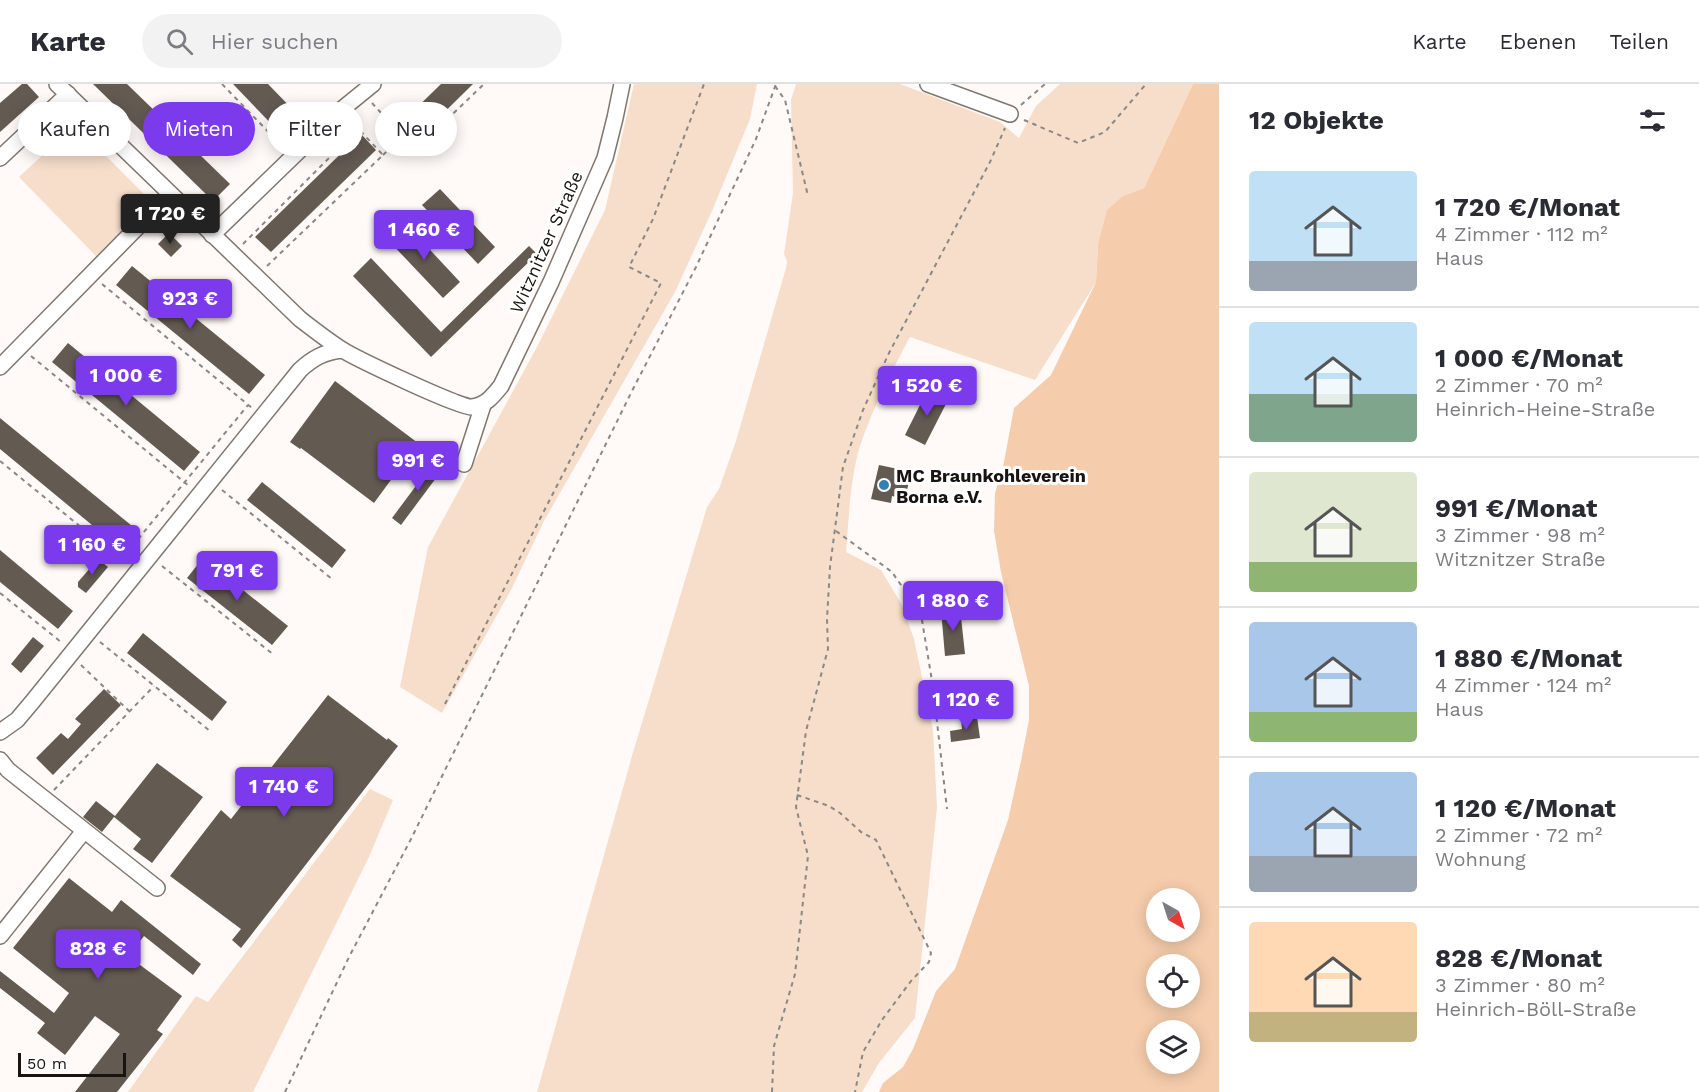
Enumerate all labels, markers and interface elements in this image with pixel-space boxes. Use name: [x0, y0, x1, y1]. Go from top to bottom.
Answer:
search box: [142, 14, 562, 68]
text: Karte: [30, 25, 106, 58]
icon: search: [163, 25, 196, 58]
text: Hier suchen: [211, 29, 339, 54]
text: Karte: [1412, 29, 1467, 54]
text: Ebenen: [1500, 29, 1576, 54]
text: Teilen: [1609, 29, 1669, 54]
chip: Kaufen: [18, 102, 131, 156]
chip: Mieten: [143, 102, 255, 156]
chip: Filter: [267, 102, 363, 156]
chip: Neu: [375, 102, 457, 156]
icon: filters: [1636, 104, 1669, 137]
text: 12 Objekte: [1249, 105, 1384, 135]
street label: Witznitzer Straße: [505, 168, 587, 316]
text: 1 720 €/Monat: [1435, 192, 1620, 222]
pin: 1 720 €: [115, 194, 225, 245]
icon: home: [1297, 195, 1369, 267]
text: 1 720 €: [135, 201, 205, 225]
pin: 1 460 €: [369, 210, 479, 261]
text: 1 460 €: [388, 217, 460, 241]
text: 4 Zimmer · 112 m²: [1435, 222, 1608, 246]
text: Haus: [1435, 246, 1484, 270]
pin: 923 €: [148, 279, 232, 330]
text: 923 €: [162, 286, 218, 310]
text: 1 000 €/Monat: [1435, 343, 1623, 373]
icon: home: [1297, 346, 1369, 418]
pin: 1 000 €: [71, 356, 181, 407]
text: 1 000 €: [90, 363, 162, 387]
pin: 1 520 €: [872, 366, 982, 417]
text: 1 520 €: [892, 373, 962, 397]
text: 2 Zimmer · 70 m²: [1435, 373, 1603, 397]
text: Heinrich-Heine-Straße: [1435, 397, 1655, 421]
pin: 991 €: [376, 441, 460, 492]
text: 991 €: [391, 448, 445, 472]
place label: MC Braunkohleverein Borna e.V.: [896, 465, 1086, 507]
marker: MC Braunkohleverein Borna e.V.: [877, 478, 891, 492]
text: 991 €/Monat: [1435, 493, 1597, 523]
icon: home: [1297, 496, 1369, 568]
text: 3 Zimmer · 98 m²: [1435, 523, 1605, 547]
pin: 1 160 €: [37, 525, 147, 576]
text: 1 160 €: [58, 532, 126, 556]
text: Witznitzer Straße: [1435, 547, 1606, 571]
pin: 791 €: [195, 551, 279, 602]
text: 791 €: [211, 558, 263, 582]
pin: 1 880 €: [898, 581, 1008, 632]
text: 1 880 €: [917, 588, 989, 612]
text: 1 880 €/Monat: [1435, 643, 1622, 673]
icon: home: [1297, 646, 1369, 718]
text: 4 Zimmer · 124 m²: [1435, 673, 1611, 697]
pin: 1 120 €: [911, 680, 1021, 731]
text: 1 120 €: [932, 687, 1000, 711]
text: Haus: [1435, 697, 1484, 721]
pin: 1 740 €: [229, 767, 339, 818]
text: 1 740 €: [249, 774, 319, 798]
text: 1 120 €/Monat: [1435, 793, 1616, 823]
icon: home: [1297, 796, 1369, 868]
text: 2 Zimmer · 72 m²: [1435, 823, 1602, 847]
text: Wohnung: [1435, 847, 1526, 871]
north arrow: [1146, 888, 1200, 942]
map controls: [1146, 888, 1200, 1074]
pin: 828 €: [56, 929, 140, 980]
text: 828 €: [70, 936, 126, 960]
text: 828 €/Monat: [1435, 943, 1602, 973]
icon: home: [1297, 946, 1369, 1018]
button: locate: [1146, 954, 1200, 1008]
text: 3 Zimmer · 80 m²: [1435, 973, 1605, 997]
text: Heinrich-Böll-Straße: [1435, 997, 1636, 1021]
button: layers: [1146, 1020, 1200, 1074]
scale bar: [18, 1050, 126, 1078]
text: 50 m: [27, 1054, 67, 1073]

